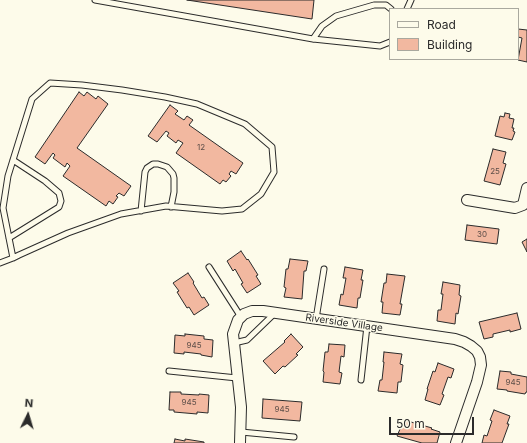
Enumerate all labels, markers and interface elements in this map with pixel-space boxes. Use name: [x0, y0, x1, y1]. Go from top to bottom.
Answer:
legend: [389, 8, 519, 60]
text: Road: [427, 17, 456, 32]
text: Building: [427, 37, 472, 52]
house number: 12: [197, 143, 205, 153]
house number: 25: [490, 167, 500, 177]
house number: 30: [477, 230, 487, 240]
street label: Riverside Village: [305, 312, 383, 334]
house number: 945: [187, 341, 201, 351]
house number: 945: [506, 378, 520, 388]
north arrow: [8, 395, 48, 435]
text: N: [24, 396, 34, 410]
house number: 945: [182, 398, 196, 408]
house number: 945: [275, 405, 289, 415]
scale bar: [391, 409, 476, 435]
text: 50 m: [396, 416, 425, 431]

